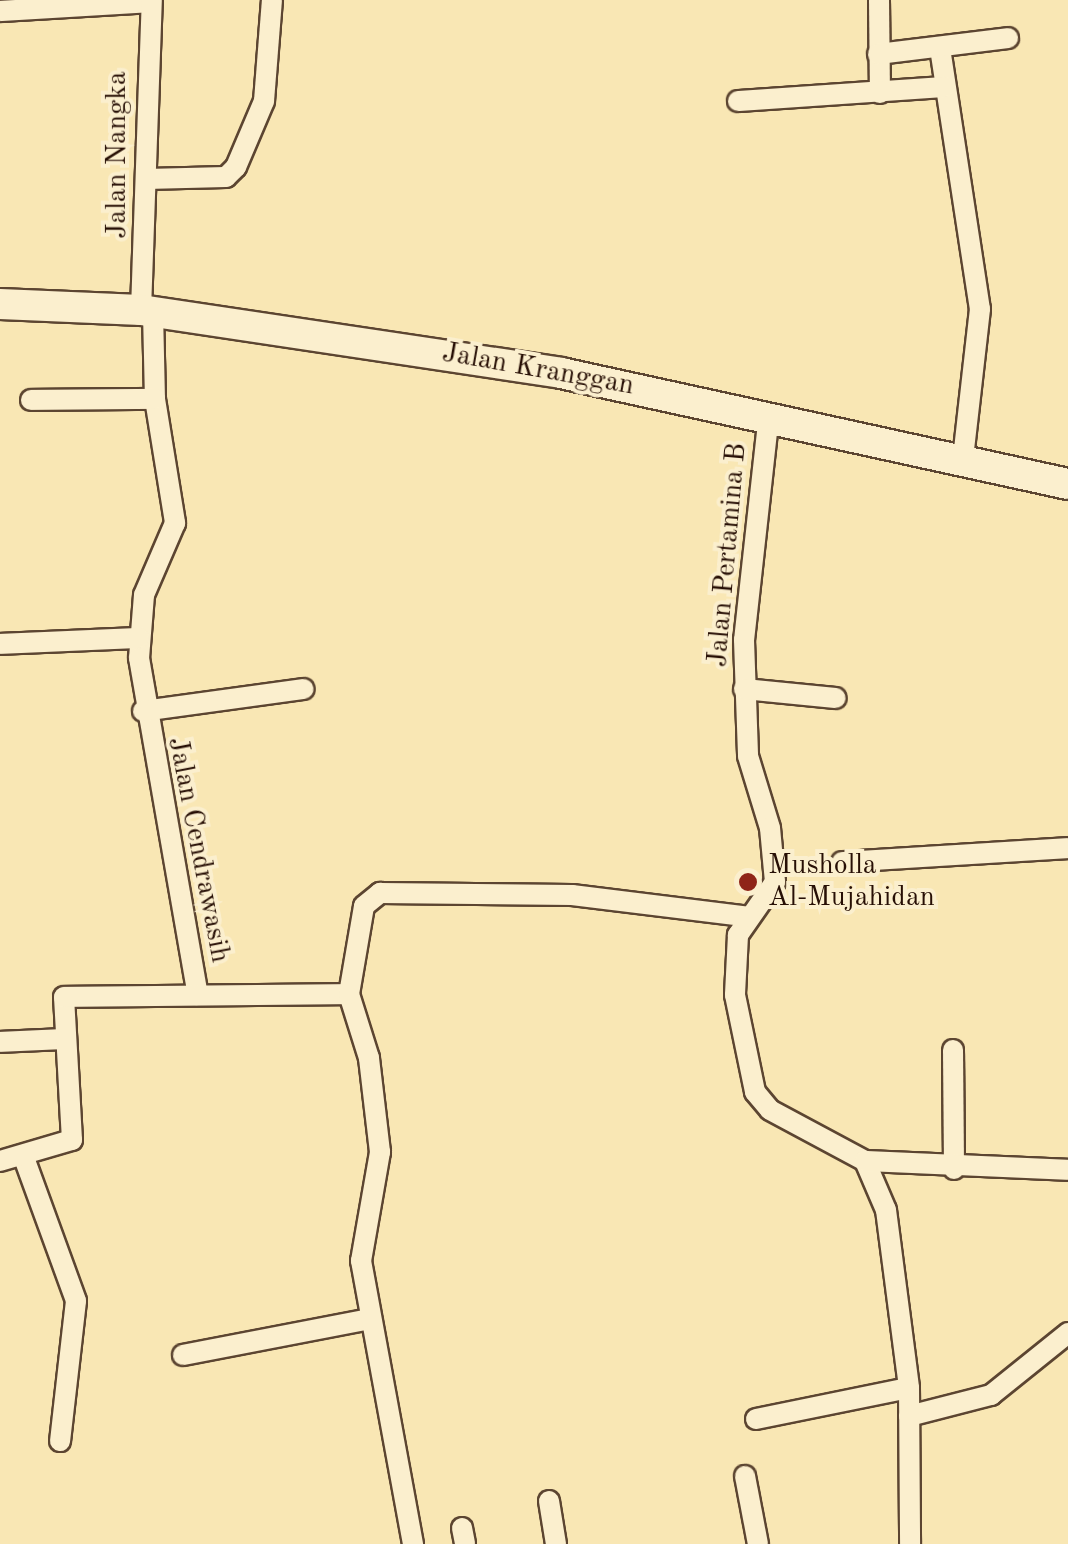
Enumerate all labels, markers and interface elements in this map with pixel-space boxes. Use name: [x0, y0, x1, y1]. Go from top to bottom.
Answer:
street label: Jalan Nangka: [101, 71, 135, 239]
street label: Jalan Kranggan: [440, 337, 636, 403]
street label: Jalan Pertamina B: [701, 442, 755, 668]
street label: Jalan Cendrawasih: [160, 734, 236, 966]
place label: Musholla Al-Mujahidan: [768, 849, 935, 915]
marker: Musholla Al-Mujahidan: [737, 871, 759, 893]

